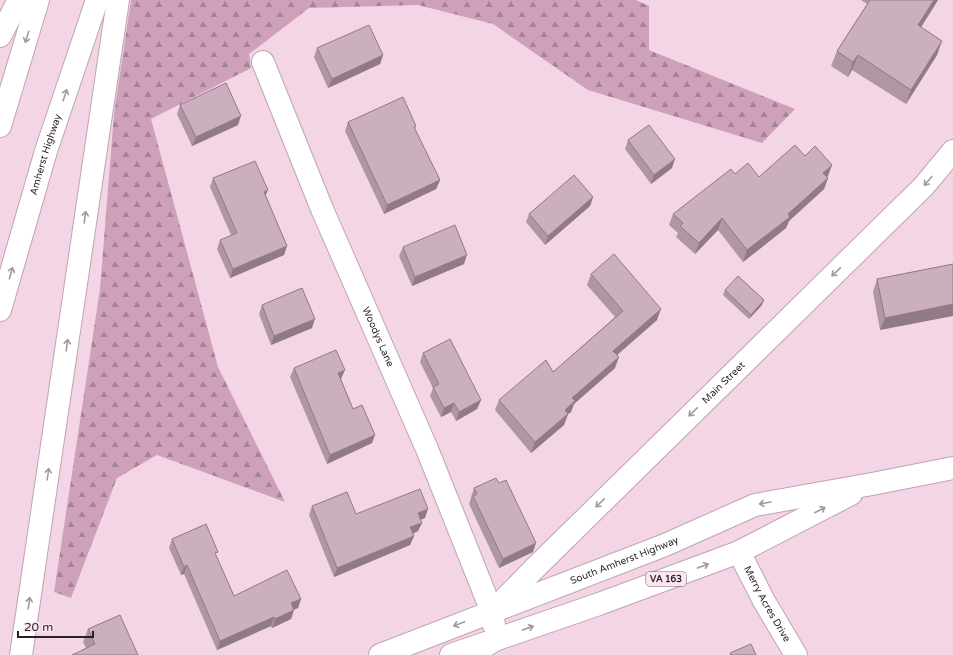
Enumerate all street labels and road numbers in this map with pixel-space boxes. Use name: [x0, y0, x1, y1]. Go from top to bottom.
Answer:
street label: Amherst Highway: [28, 112, 64, 197]
street label: Woodys Lane: [360, 305, 396, 369]
street label: Main Street: [700, 359, 748, 406]
street label: South Amherst Highway: [568, 534, 681, 587]
street label: Merry Acres Drive: [741, 564, 793, 644]
road number: VA 163: [646, 572, 686, 586]

